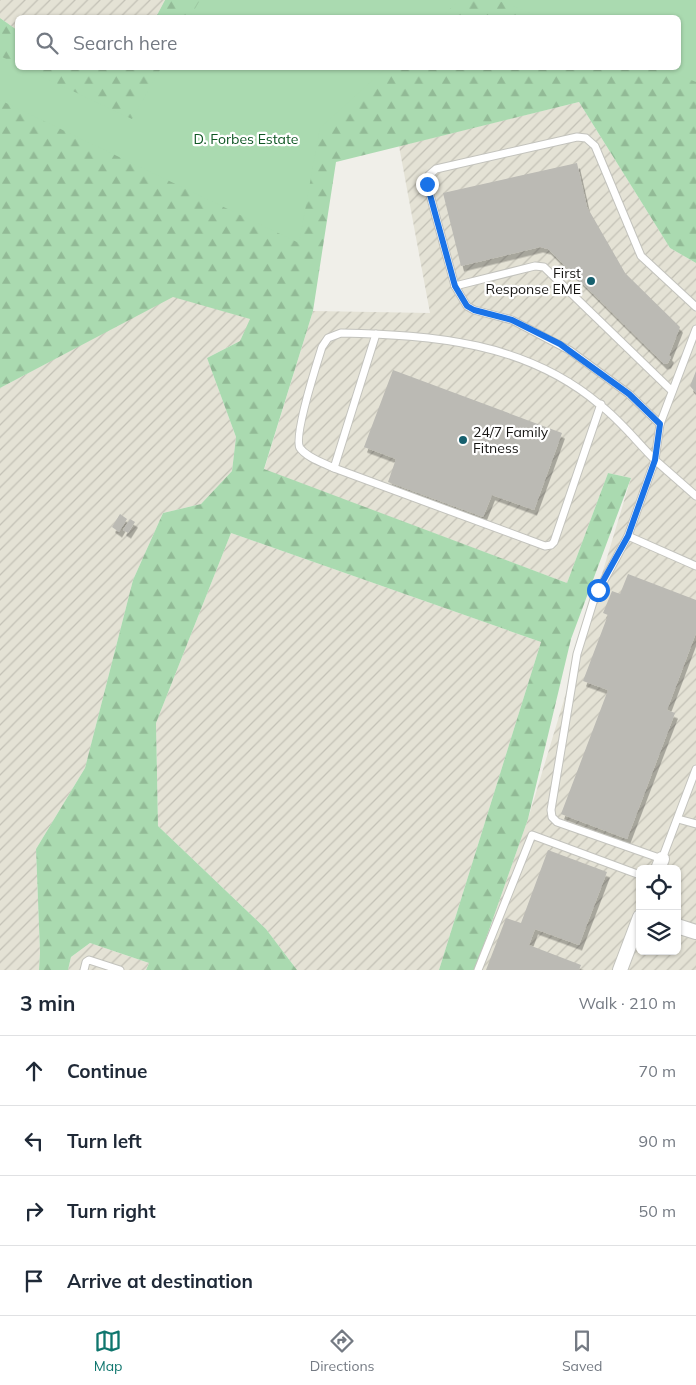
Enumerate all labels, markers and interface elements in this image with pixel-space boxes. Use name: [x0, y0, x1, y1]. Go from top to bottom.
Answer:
search box: [15, 15, 681, 70]
icon: search: [33, 29, 61, 57]
text: Search here: [73, 31, 177, 55]
park label: D. Forbes Estate: [194, 130, 298, 148]
route end: [416, 173, 439, 196]
place label: First Response EME: [486, 264, 581, 298]
marker: First Response EME: [585, 275, 597, 287]
place label: 24/7 Family Fitness: [473, 423, 549, 457]
marker: 24/7 Family Fitness: [457, 434, 469, 446]
route start: [587, 579, 610, 602]
map controls: [636, 865, 681, 955]
button: locate: [636, 865, 681, 910]
button: layers: [636, 910, 681, 955]
text: 3 min: [20, 990, 75, 1016]
text: Walk · 210 m: [578, 993, 676, 1013]
icon: ahead: [20, 1057, 48, 1085]
text: Continue: [67, 1059, 147, 1083]
text: 70 m: [639, 1061, 676, 1081]
icon: left: [20, 1127, 48, 1155]
text: Turn left: [67, 1129, 142, 1153]
text: 90 m: [639, 1131, 676, 1151]
icon: right: [20, 1197, 48, 1225]
text: Turn right: [67, 1199, 156, 1223]
text: 50 m: [639, 1201, 676, 1221]
icon: arrive: [20, 1267, 48, 1295]
text: Arrive at destination: [67, 1269, 253, 1293]
tab: Map: [94, 1327, 122, 1375]
tab: Directions: [310, 1327, 375, 1375]
tab: Saved: [562, 1327, 602, 1375]

